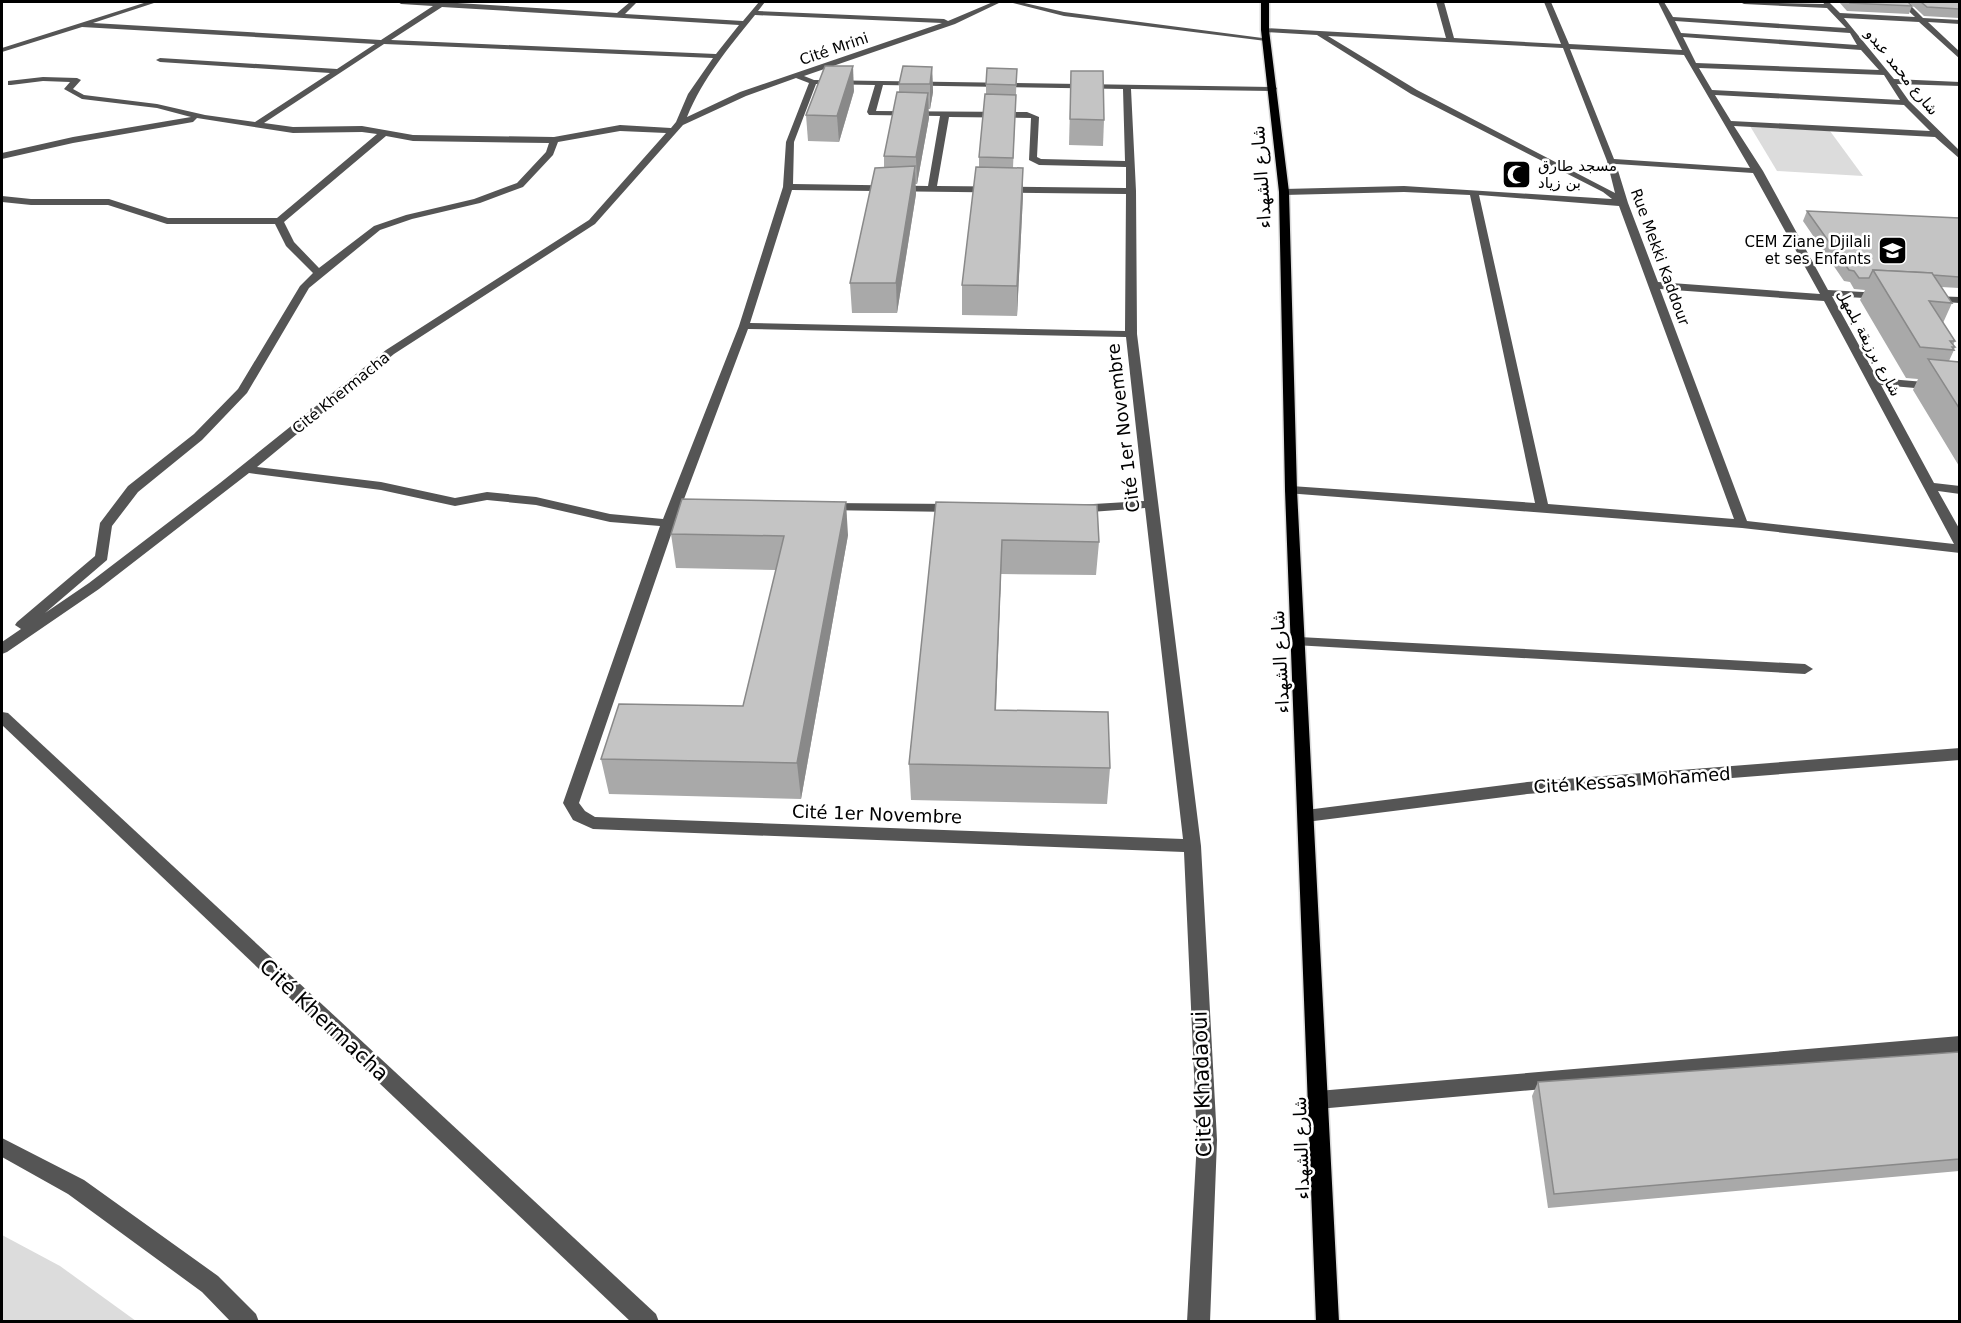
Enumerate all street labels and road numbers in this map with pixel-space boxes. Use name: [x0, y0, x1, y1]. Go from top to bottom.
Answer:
street label: شارع محمد عبدو: [1861, 24, 1942, 119]
street label: Cité Mrini: [797, 29, 871, 69]
street label: شارع الشهداء: [1247, 125, 1276, 229]
street label: Rue Mekki Kaddour: [1627, 186, 1693, 329]
street label: شارع برزيقة بلمهل: [1833, 286, 1905, 400]
street label: Cité 1er Novembre: [1102, 342, 1144, 514]
street label: Cité Khermacha: [289, 348, 393, 438]
street label: شارع الشهداء: [1267, 610, 1294, 714]
street label: Cité Kessas Mohamed: [1533, 763, 1731, 797]
street label: Cité 1er Novembre: [792, 801, 962, 827]
street label: Cité Khermacha: [255, 954, 393, 1086]
street label: Cité Khadaoui: [1187, 1010, 1217, 1158]
street label: شارع الشهداء: [1289, 1096, 1314, 1200]

